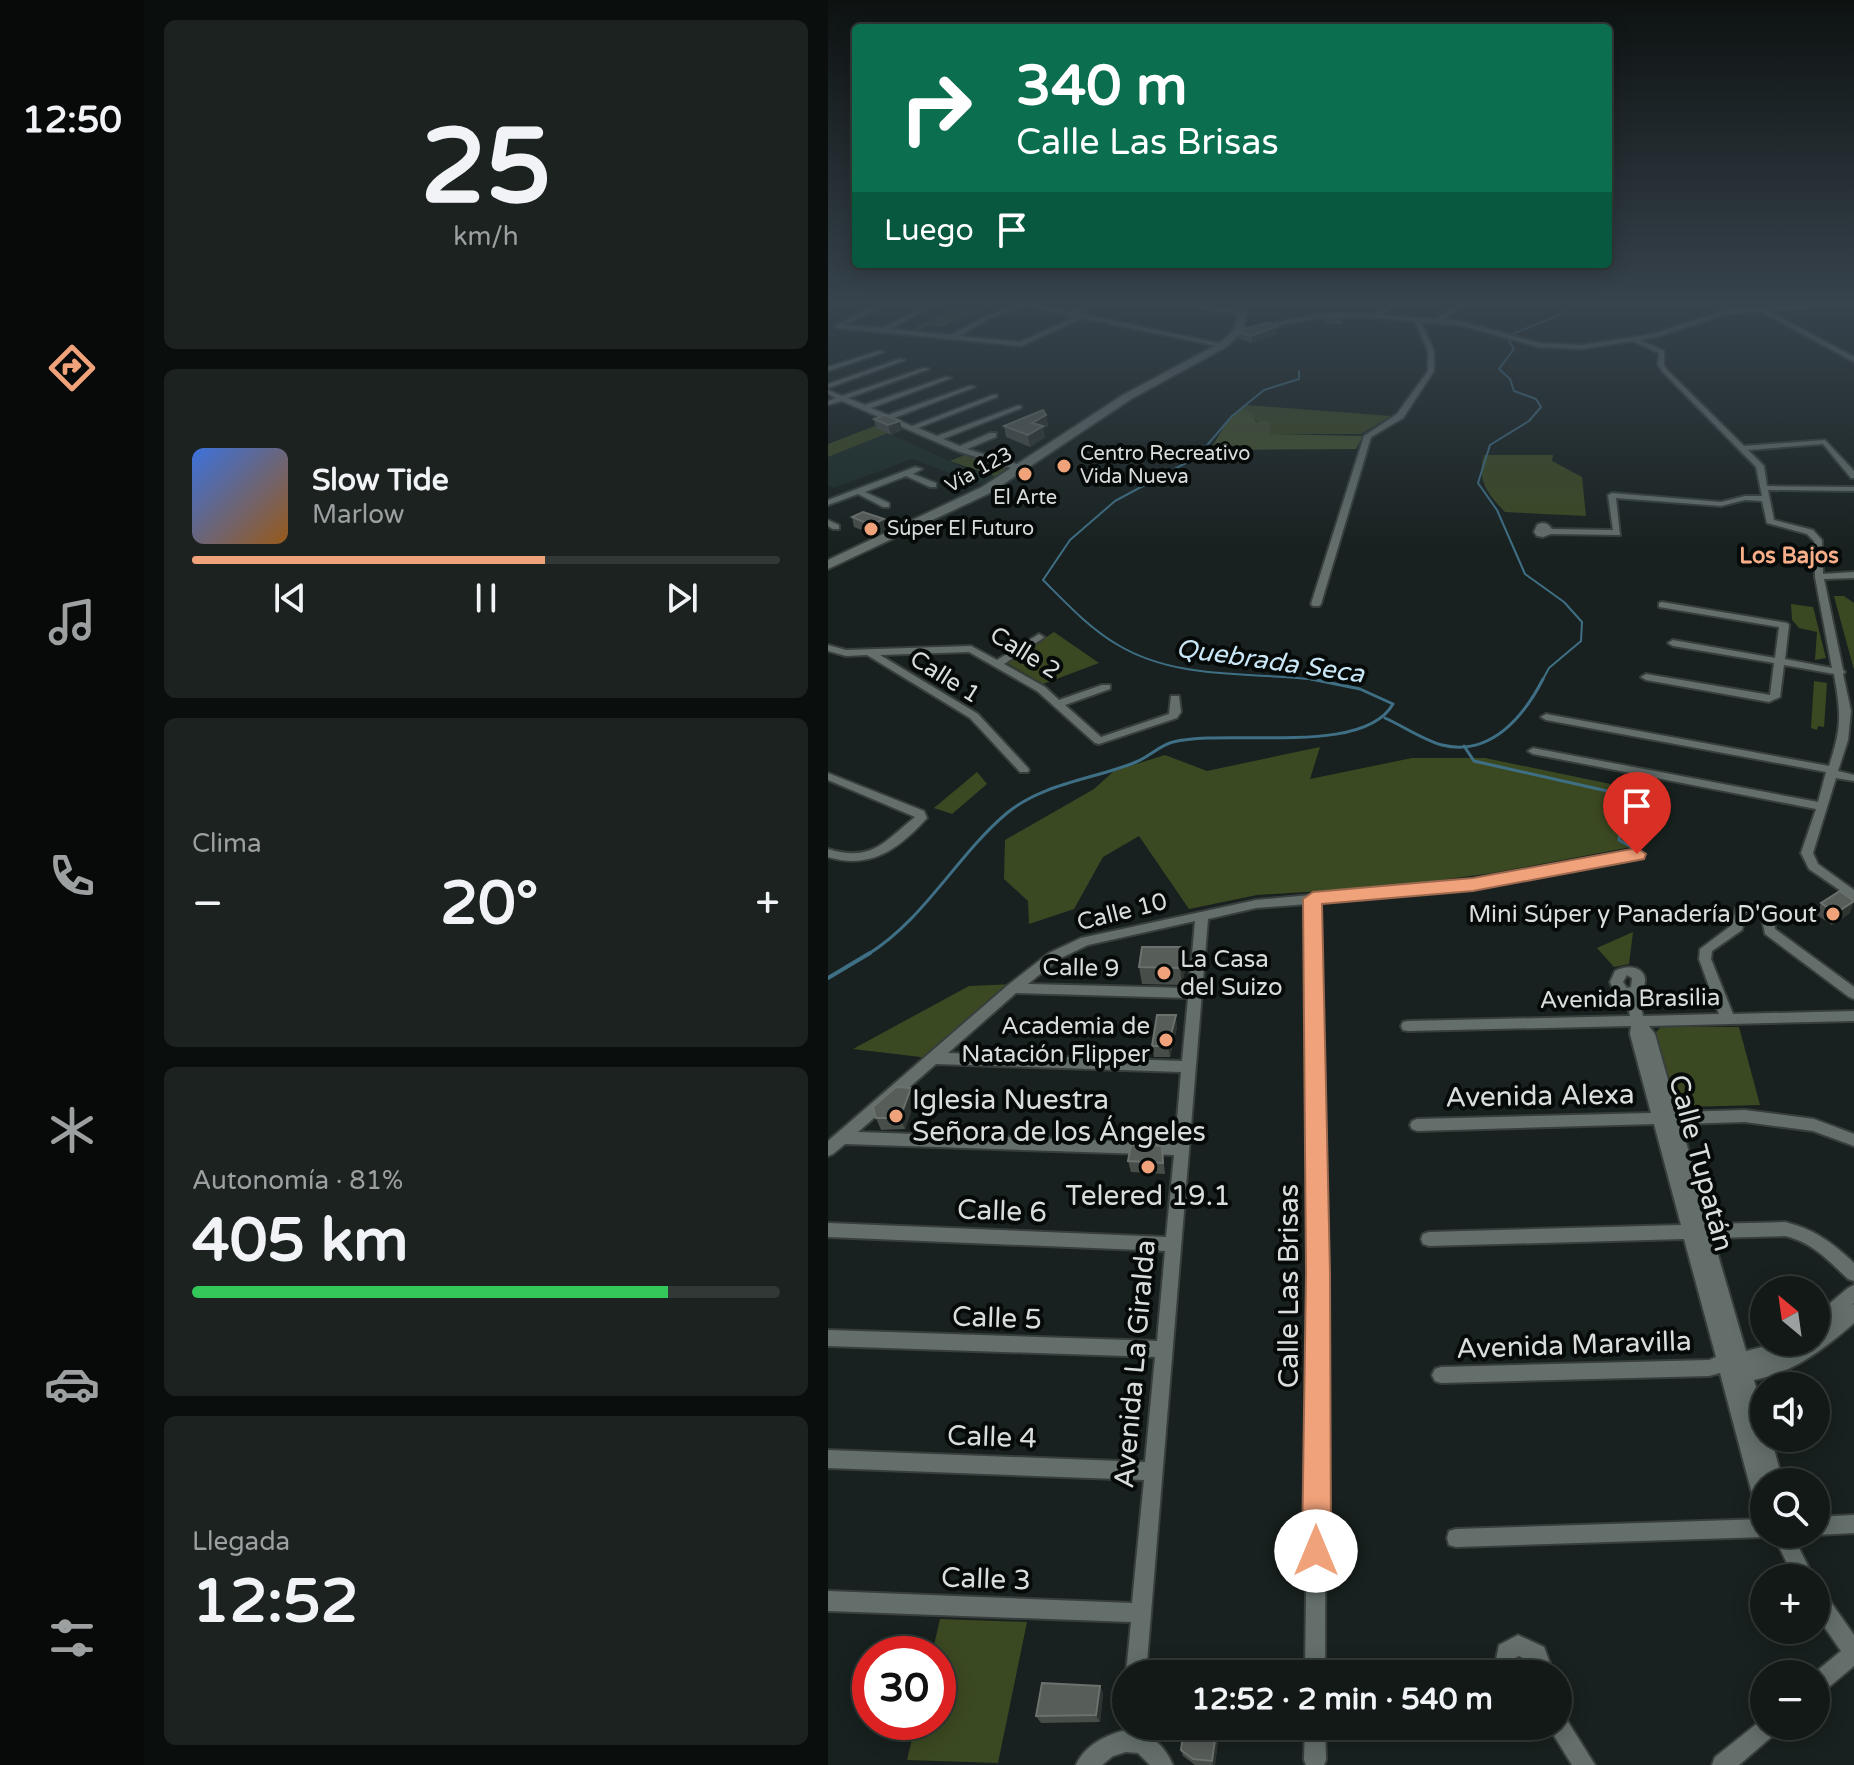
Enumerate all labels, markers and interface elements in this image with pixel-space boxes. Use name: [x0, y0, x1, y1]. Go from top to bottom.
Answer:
text: 340 m: [1016, 53, 1187, 120]
icon: right: [884, 56, 988, 160]
text: 12:50: [22, 99, 122, 142]
text: 25: [421, 106, 551, 231]
text: Calle Las Brisas: [1016, 121, 1279, 164]
icon: arrive: [990, 208, 1034, 252]
text: Luego: [884, 212, 974, 249]
text: km/h: [453, 221, 519, 252]
icon: directions: [44, 340, 100, 396]
street label: Vía 123: [941, 442, 1017, 498]
place label: Centro Recreativo Vida Nueva: [1080, 442, 1250, 489]
marker: Centro Recreativo Vida Nueva: [1055, 457, 1073, 475]
text: Slow Tide: [312, 462, 449, 499]
marker: El Arte: [1016, 465, 1034, 483]
place label: El Arte: [993, 486, 1057, 510]
text: Marlow: [312, 499, 404, 530]
place label: Súper El Futuro: [887, 517, 1034, 541]
marker: Súper El Futuro: [862, 520, 880, 538]
district label: Los Bajos: [1739, 543, 1839, 569]
icon: previous: [268, 576, 312, 620]
icon: pause: [464, 576, 508, 620]
icon: next: [660, 576, 704, 620]
icon: music: [44, 594, 100, 650]
street label: Calle 2: [985, 620, 1065, 686]
water label: Quebrada Seca: [1174, 632, 1367, 690]
street label: Calle 1: [905, 644, 985, 710]
pin: [1603, 772, 1671, 854]
icon: arrive: [1615, 784, 1659, 828]
text: Clima: [192, 828, 262, 859]
icon: phone: [44, 848, 100, 904]
text: 20°: [440, 868, 538, 940]
text: −: [192, 878, 223, 931]
text: +: [755, 878, 780, 931]
street label: Calle 10: [1074, 887, 1170, 937]
place label: Mini Súper y Panadería D'Gout: [1468, 900, 1817, 929]
marker: Mini Súper y Panadería D'Gout: [1824, 905, 1842, 923]
place label: La Casa del Suizo: [1180, 945, 1283, 1002]
street label: Calle 9: [1042, 953, 1120, 983]
marker: La Casa del Suizo: [1155, 964, 1173, 982]
street label: Avenida Brasilia: [1539, 983, 1721, 1015]
place label: Academia de Natación Flipper: [961, 1012, 1151, 1069]
marker: Academia de Natación Flipper: [1157, 1031, 1175, 1049]
street label: Calle Tupatán: [1661, 1071, 1741, 1255]
street label: Avenida Alexa: [1445, 1077, 1635, 1115]
place label: Iglesia Nuestra Señora de los Ángeles: [912, 1083, 1206, 1149]
icon: climate: [44, 1102, 100, 1158]
marker: Iglesia Nuestra Señora de los Ángeles: [887, 1107, 905, 1125]
marker: Telered 19.1: [1139, 1158, 1157, 1176]
text: Autonomía · 81%: [192, 1165, 403, 1196]
place label: Telered 19.1: [1065, 1179, 1231, 1213]
street label: Calle Las Brisas: [1272, 1184, 1306, 1388]
street label: Calle 6: [957, 1192, 1047, 1230]
text: 405 km: [192, 1205, 408, 1277]
street label: Avenida La Giralda: [1107, 1238, 1163, 1490]
north arrow: [1750, 1276, 1830, 1356]
map controls: [1750, 1276, 1830, 1740]
street label: Calle 5: [952, 1299, 1042, 1337]
street label: Avenida Maravilla: [1456, 1324, 1692, 1366]
icon: car: [44, 1356, 100, 1412]
button: sound: [1750, 1372, 1830, 1452]
street label: Calle 4: [947, 1418, 1037, 1456]
button: search: [1750, 1468, 1830, 1548]
position arrow: [1274, 1509, 1358, 1593]
text: Llegada: [192, 1526, 290, 1557]
street label: Calle 3: [941, 1560, 1031, 1598]
button: +: [1750, 1564, 1830, 1644]
text: 12:52: [192, 1566, 358, 1638]
icon: filters: [44, 1610, 100, 1666]
speed limit sign: 30: [852, 1636, 956, 1740]
button: −: [1750, 1660, 1830, 1740]
text: 12:52 · 2 min · 540 m: [1191, 1681, 1493, 1718]

